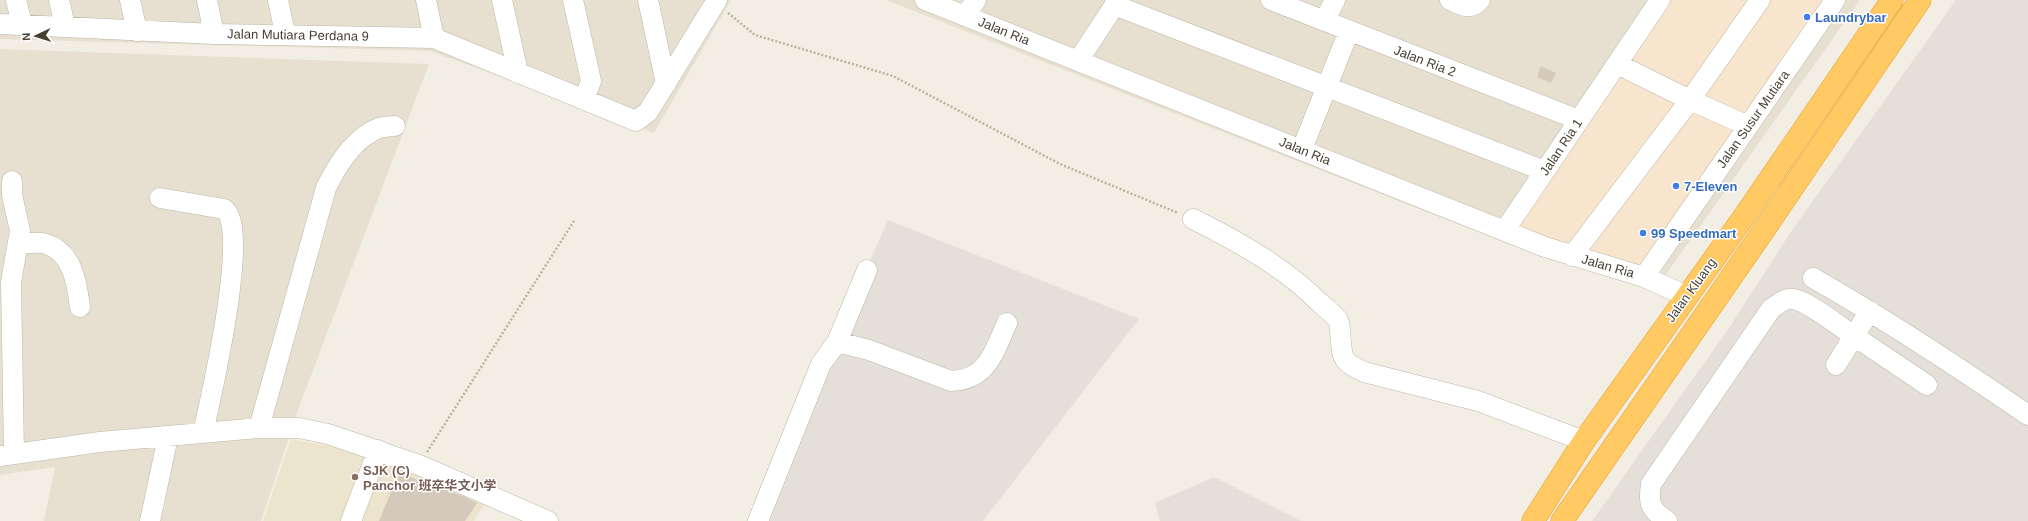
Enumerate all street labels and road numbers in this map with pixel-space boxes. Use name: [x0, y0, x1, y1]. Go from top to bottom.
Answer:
street label: Jalan Ria: [976, 14, 1033, 48]
street label: Jalan Mutiara Perdana 9: [227, 26, 369, 44]
street label: Jalan Ria 2: [1392, 42, 1458, 80]
street label: Jalan Susur Mutiara: [1714, 67, 1793, 171]
street label: Jalan Ria 1: [1537, 116, 1585, 178]
street label: Jalan Ria: [1277, 134, 1334, 168]
street label: Jalan Ria: [1580, 251, 1637, 281]
street label: Jalan Kluang: [1663, 255, 1719, 325]

